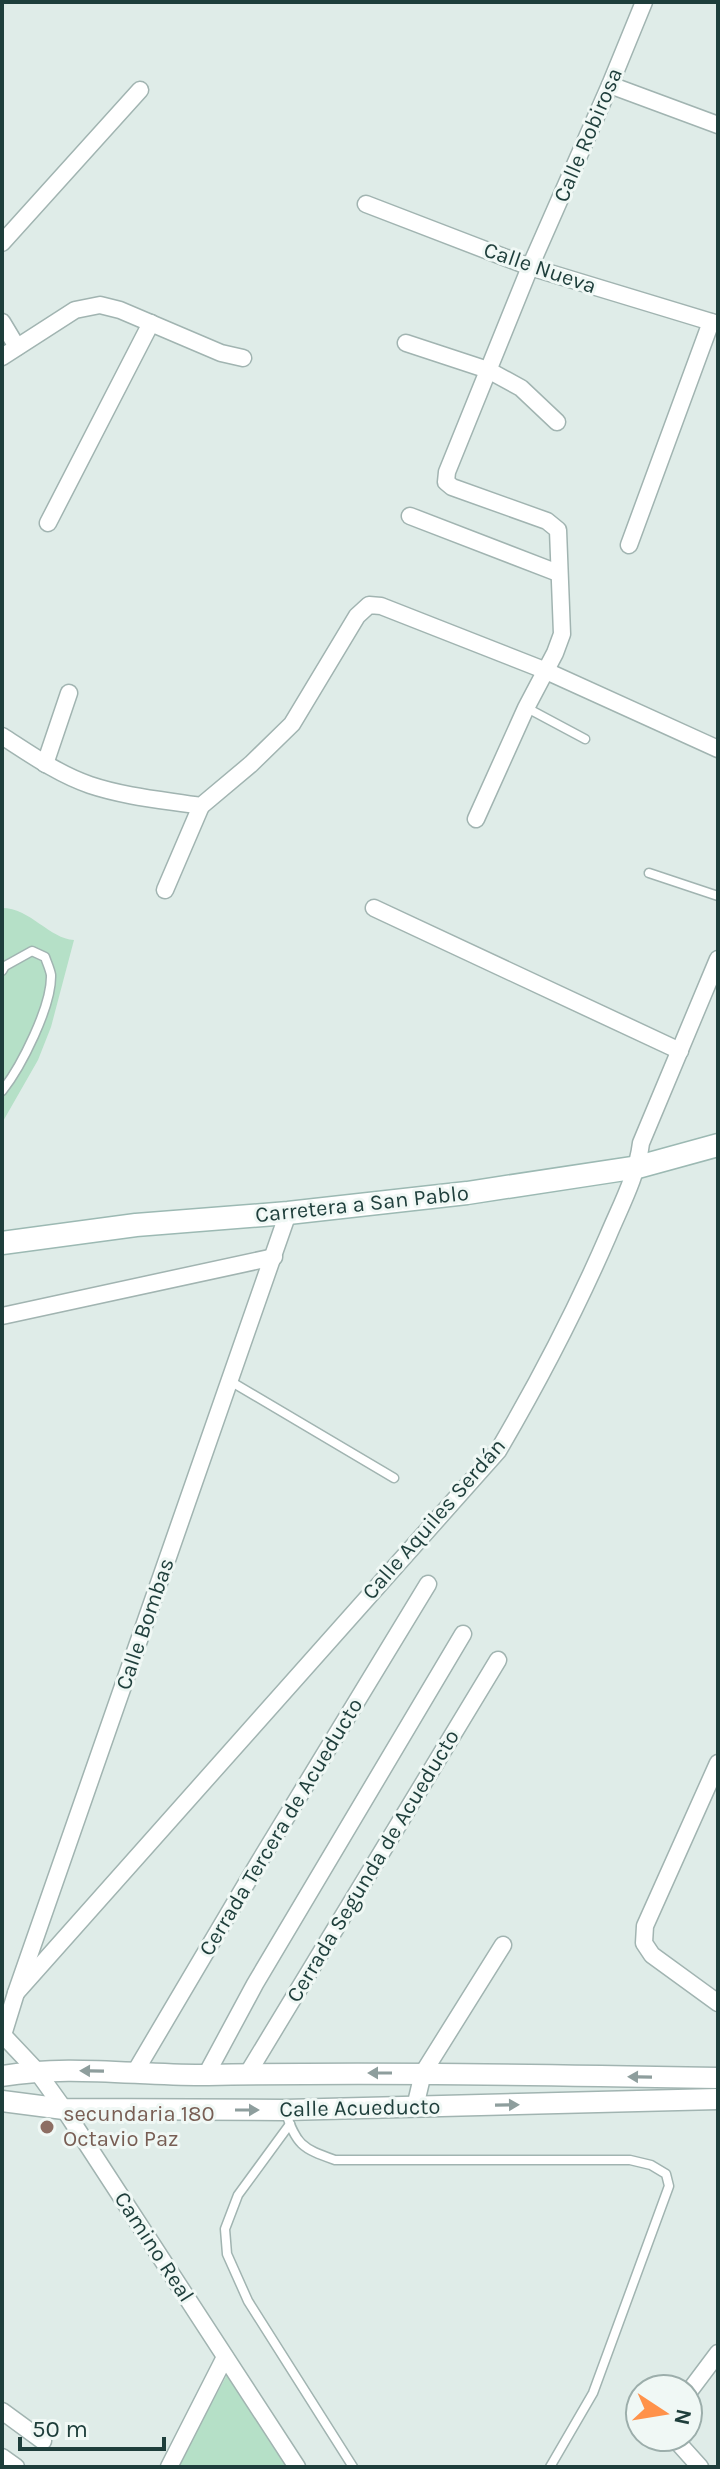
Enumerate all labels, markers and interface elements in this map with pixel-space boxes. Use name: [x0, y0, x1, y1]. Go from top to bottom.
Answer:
street label: Calle Robirosa: [548, 64, 628, 206]
street label: Calle Nueva: [480, 237, 600, 299]
street label: Carretera a San Pablo: [254, 1180, 470, 1228]
street label: Calle Aquiles Serdán: [357, 1433, 511, 1605]
street label: Calle Bombas: [110, 1555, 180, 1693]
street label: Cerrada Tercera de Acueducto: [194, 1693, 368, 1961]
street label: Cerrada Segunda de Acueducto: [281, 1725, 465, 2007]
one-way arrow: [79, 2065, 104, 2078]
one-way arrow: [367, 2067, 392, 2079]
one-way arrow: [627, 2070, 652, 2083]
street label: Calle Acueducto: [279, 2094, 441, 2122]
one-way arrow: [495, 2098, 520, 2111]
place label: secundaria 180 Octavio Paz: [63, 2101, 215, 2152]
one-way arrow: [235, 2104, 260, 2116]
marker: secundaria 180 Octavio Paz: [38, 2118, 56, 2136]
street label: Camino Real: [109, 2187, 199, 2307]
north arrow: [624, 2373, 704, 2453]
scale bar: [20, 2401, 164, 2451]
text: N: [668, 2407, 697, 2427]
text: 50 m: [32, 2415, 88, 2443]

